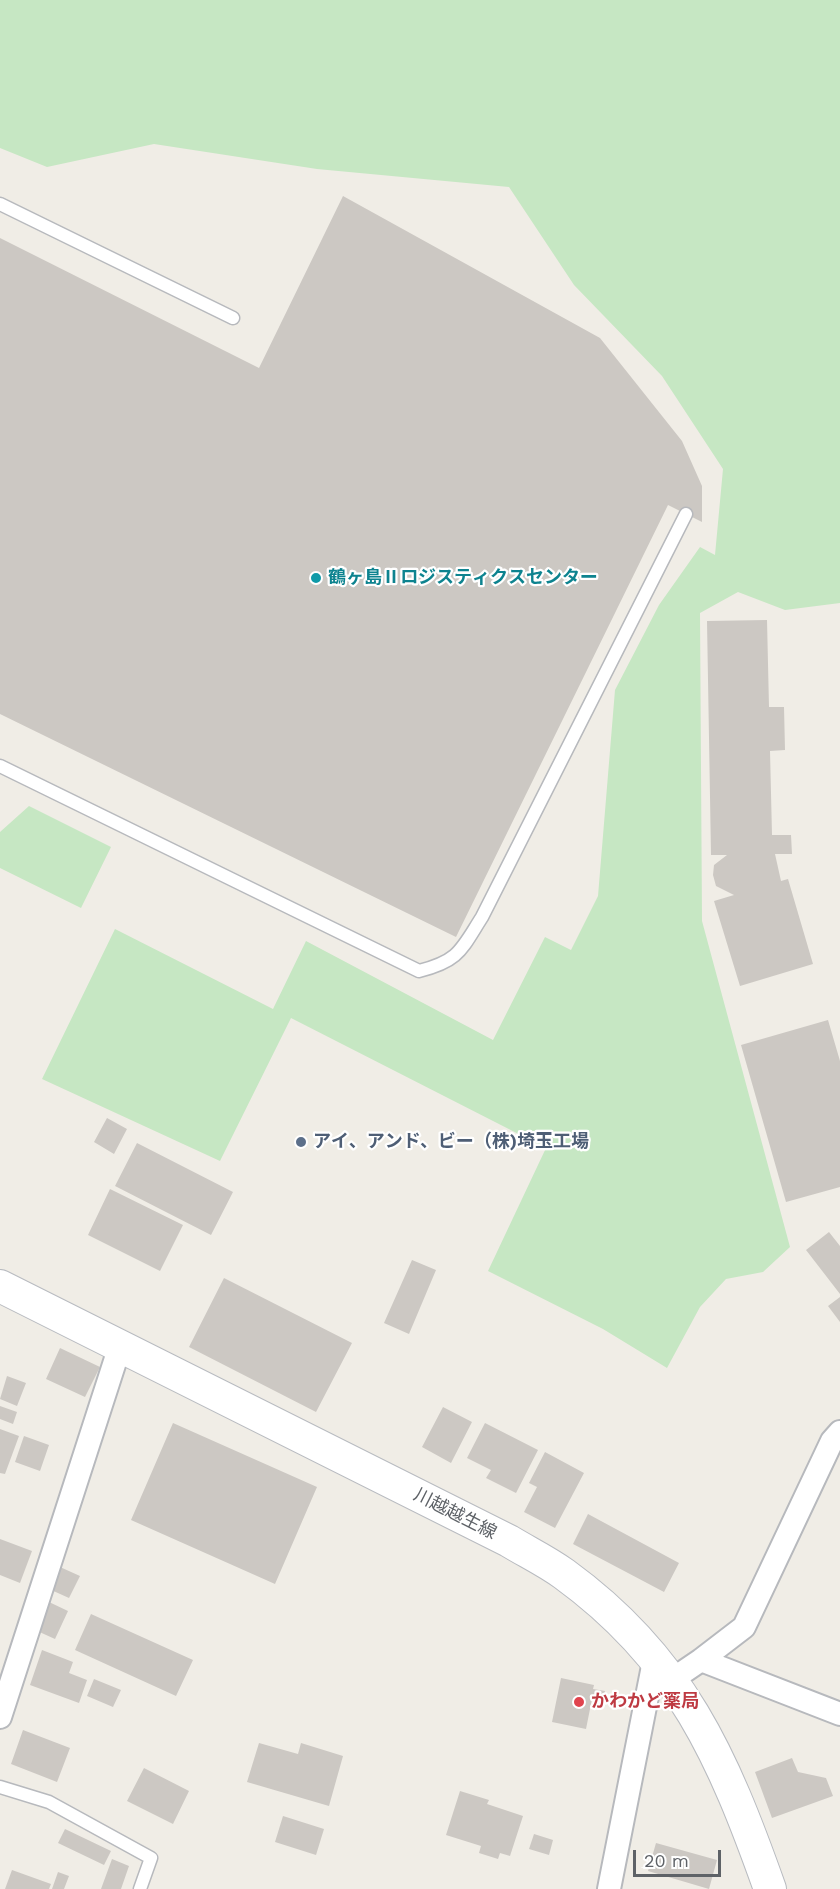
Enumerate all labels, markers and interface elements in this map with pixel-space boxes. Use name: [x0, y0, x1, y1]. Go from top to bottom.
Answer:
place label: 鶴ヶ島Ⅱロジスティクスセンター: [328, 567, 598, 589]
marker: 鶴ヶ島Ⅱロジスティクスセンター: [309, 571, 323, 585]
place label: アイ、アンド、ビー（株)埼玉工場: [313, 1131, 589, 1153]
marker: アイ、アンド、ビー（株)埼玉工場: [294, 1135, 308, 1149]
street label: 川越越生線: [410, 1484, 500, 1544]
place label: かわかど薬局: [591, 1691, 699, 1713]
marker: かわかど薬局: [572, 1695, 586, 1709]
scale bar: [636, 1838, 724, 1876]
text: 20 m: [644, 1850, 689, 1871]

